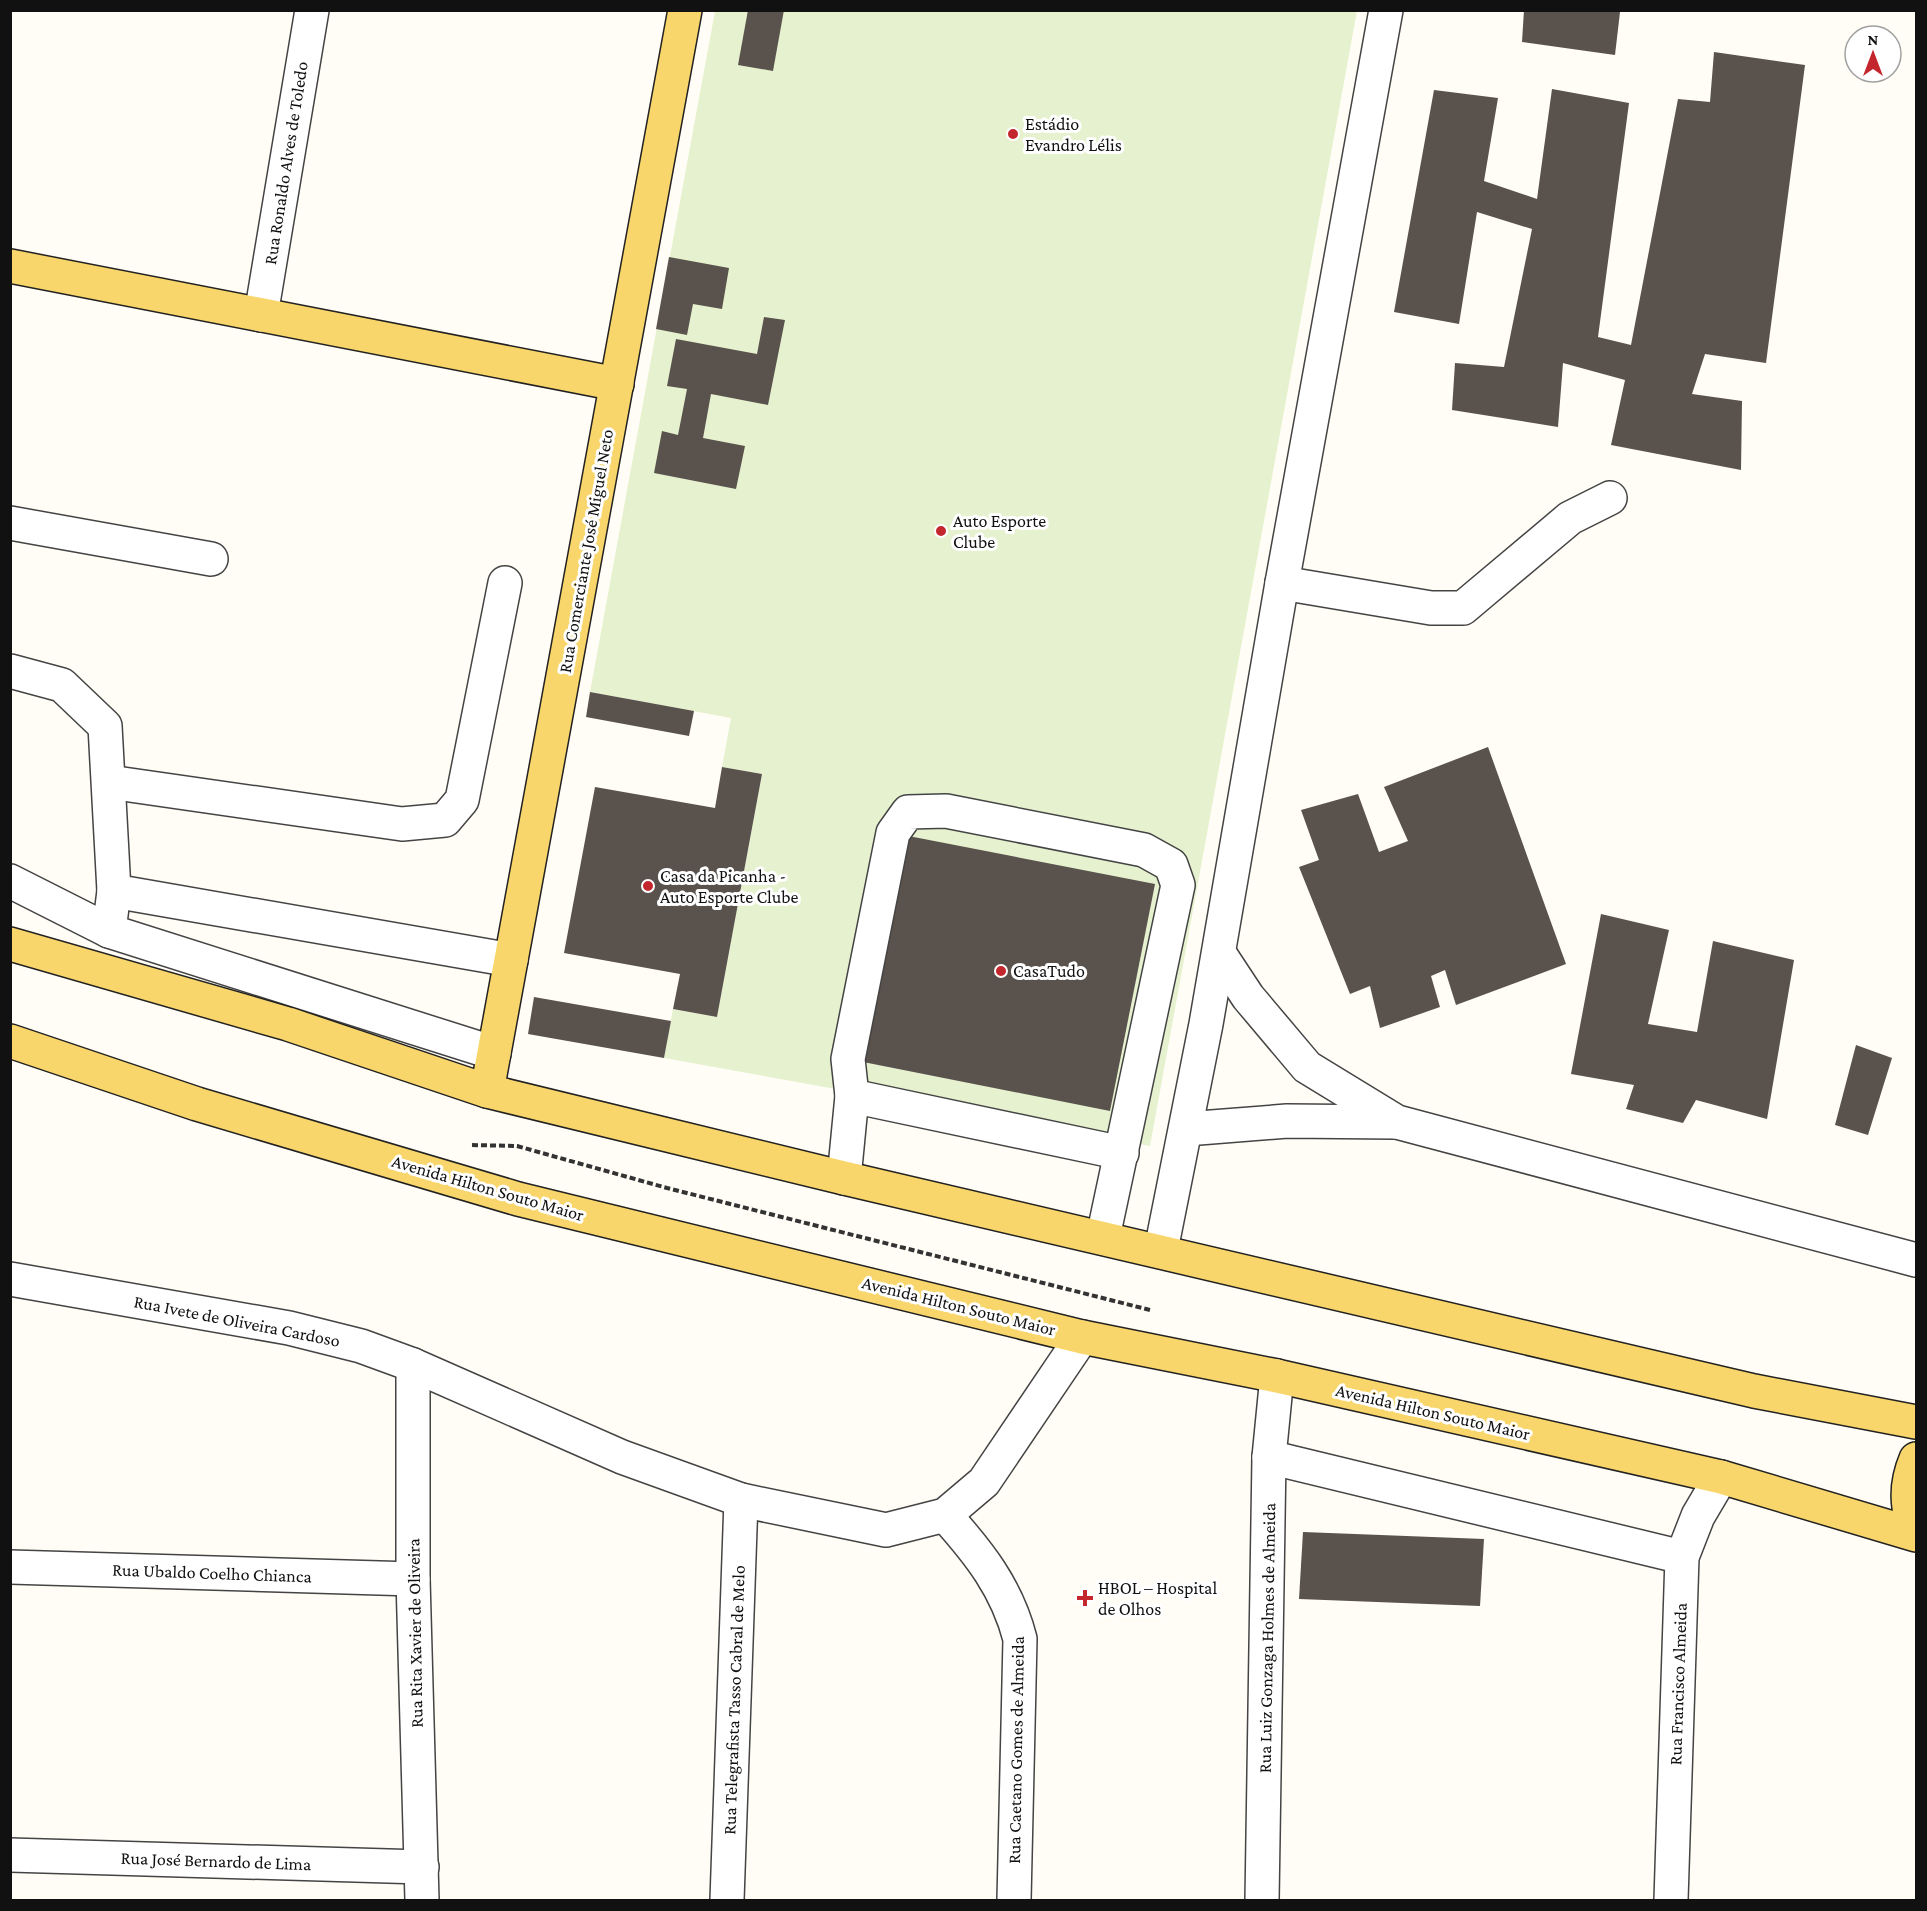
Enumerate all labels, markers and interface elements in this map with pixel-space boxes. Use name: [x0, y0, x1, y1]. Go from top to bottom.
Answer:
north arrow: [1843, 24, 1903, 84]
text: N: [1868, 31, 1879, 48]
street label: Rua Ronaldo Alves de Toledo: [260, 60, 312, 266]
place label: Estádio Evandro Lélis: [1025, 114, 1122, 155]
marker: Estádio Evandro Lélis: [1006, 127, 1020, 141]
street label: Rua Comerciante José Miguel Neto: [555, 428, 617, 674]
place label: Auto Esporte Clube: [953, 511, 1046, 552]
marker: Auto Esporte Clube: [934, 524, 948, 538]
place label: Casa da Picanha - Auto Esporte Clube: [660, 866, 799, 907]
marker: Casa da Picanha - Auto Esporte Clube: [641, 879, 655, 893]
place label: CasaTudo: [1013, 961, 1085, 981]
marker: CasaTudo: [994, 964, 1008, 978]
street label: Avenida Hilton Souto Maior: [390, 1151, 587, 1225]
street label: Avenida Hilton Souto Maior: [860, 1272, 1058, 1340]
street label: Rua Ivete de Oliveira Cardoso: [132, 1291, 342, 1351]
street label: Avenida Hilton Souto Maior: [1334, 1380, 1533, 1444]
street label: Rua Luiz Gonzaga Holmes de Almeida: [1255, 1503, 1279, 1773]
street label: Rua Rita Xavier de Oliveira: [403, 1538, 427, 1728]
street label: Rua Ubaldo Coelho Chianca: [112, 1560, 312, 1586]
street label: Rua Telegrafista Tasso Cabral de Melo: [719, 1565, 749, 1835]
place label: HBOL – Hospital de Olhos: [1098, 1578, 1217, 1619]
marker: HBOL – Hospital de Olhos: [1076, 1589, 1094, 1607]
street label: Rua Francisco Almeida: [1665, 1602, 1691, 1766]
street label: Rua Caetano Gomes de Almeida: [1004, 1636, 1028, 1864]
street label: Rua José Bernardo de Lima: [120, 1848, 312, 1874]

